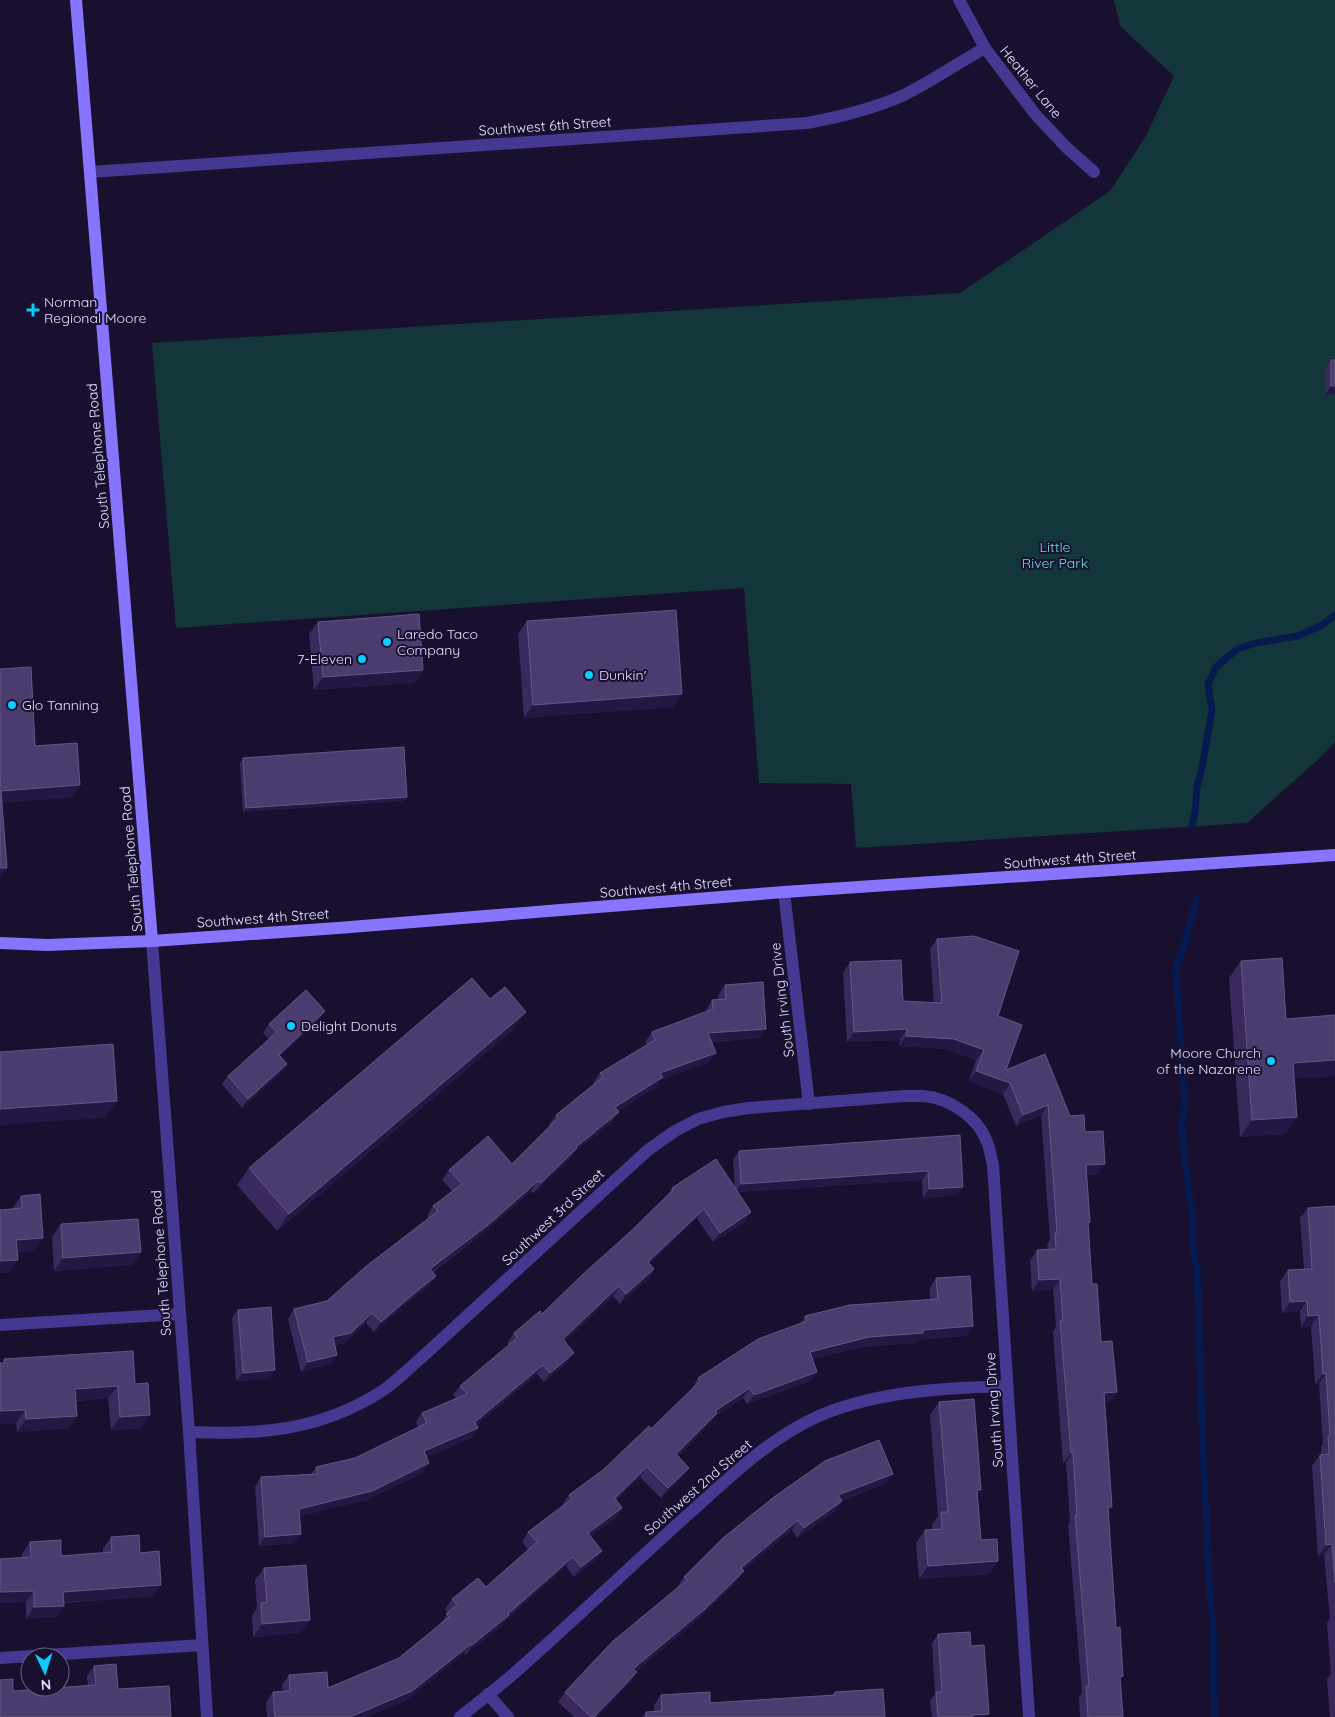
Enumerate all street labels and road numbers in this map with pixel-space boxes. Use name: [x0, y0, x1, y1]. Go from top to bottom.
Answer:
street label: Heather Lane: [996, 42, 1066, 122]
street label: Southwest 6th Street: [478, 112, 612, 140]
street label: South Telephone Road: [83, 383, 113, 529]
street label: South Telephone Road: [116, 786, 146, 932]
street label: Southwest 4th Street: [1003, 845, 1137, 873]
street label: Southwest 4th Street: [599, 872, 733, 902]
street label: Southwest 4th Street: [196, 904, 330, 932]
street label: South Irving Drive: [766, 942, 798, 1058]
street label: Southwest 3rd Street: [498, 1165, 608, 1269]
street label: South Telephone Road: [147, 1190, 175, 1336]
street label: South Irving Drive: [981, 1352, 1007, 1468]
street label: Southwest 2nd Street: [640, 1435, 756, 1539]

